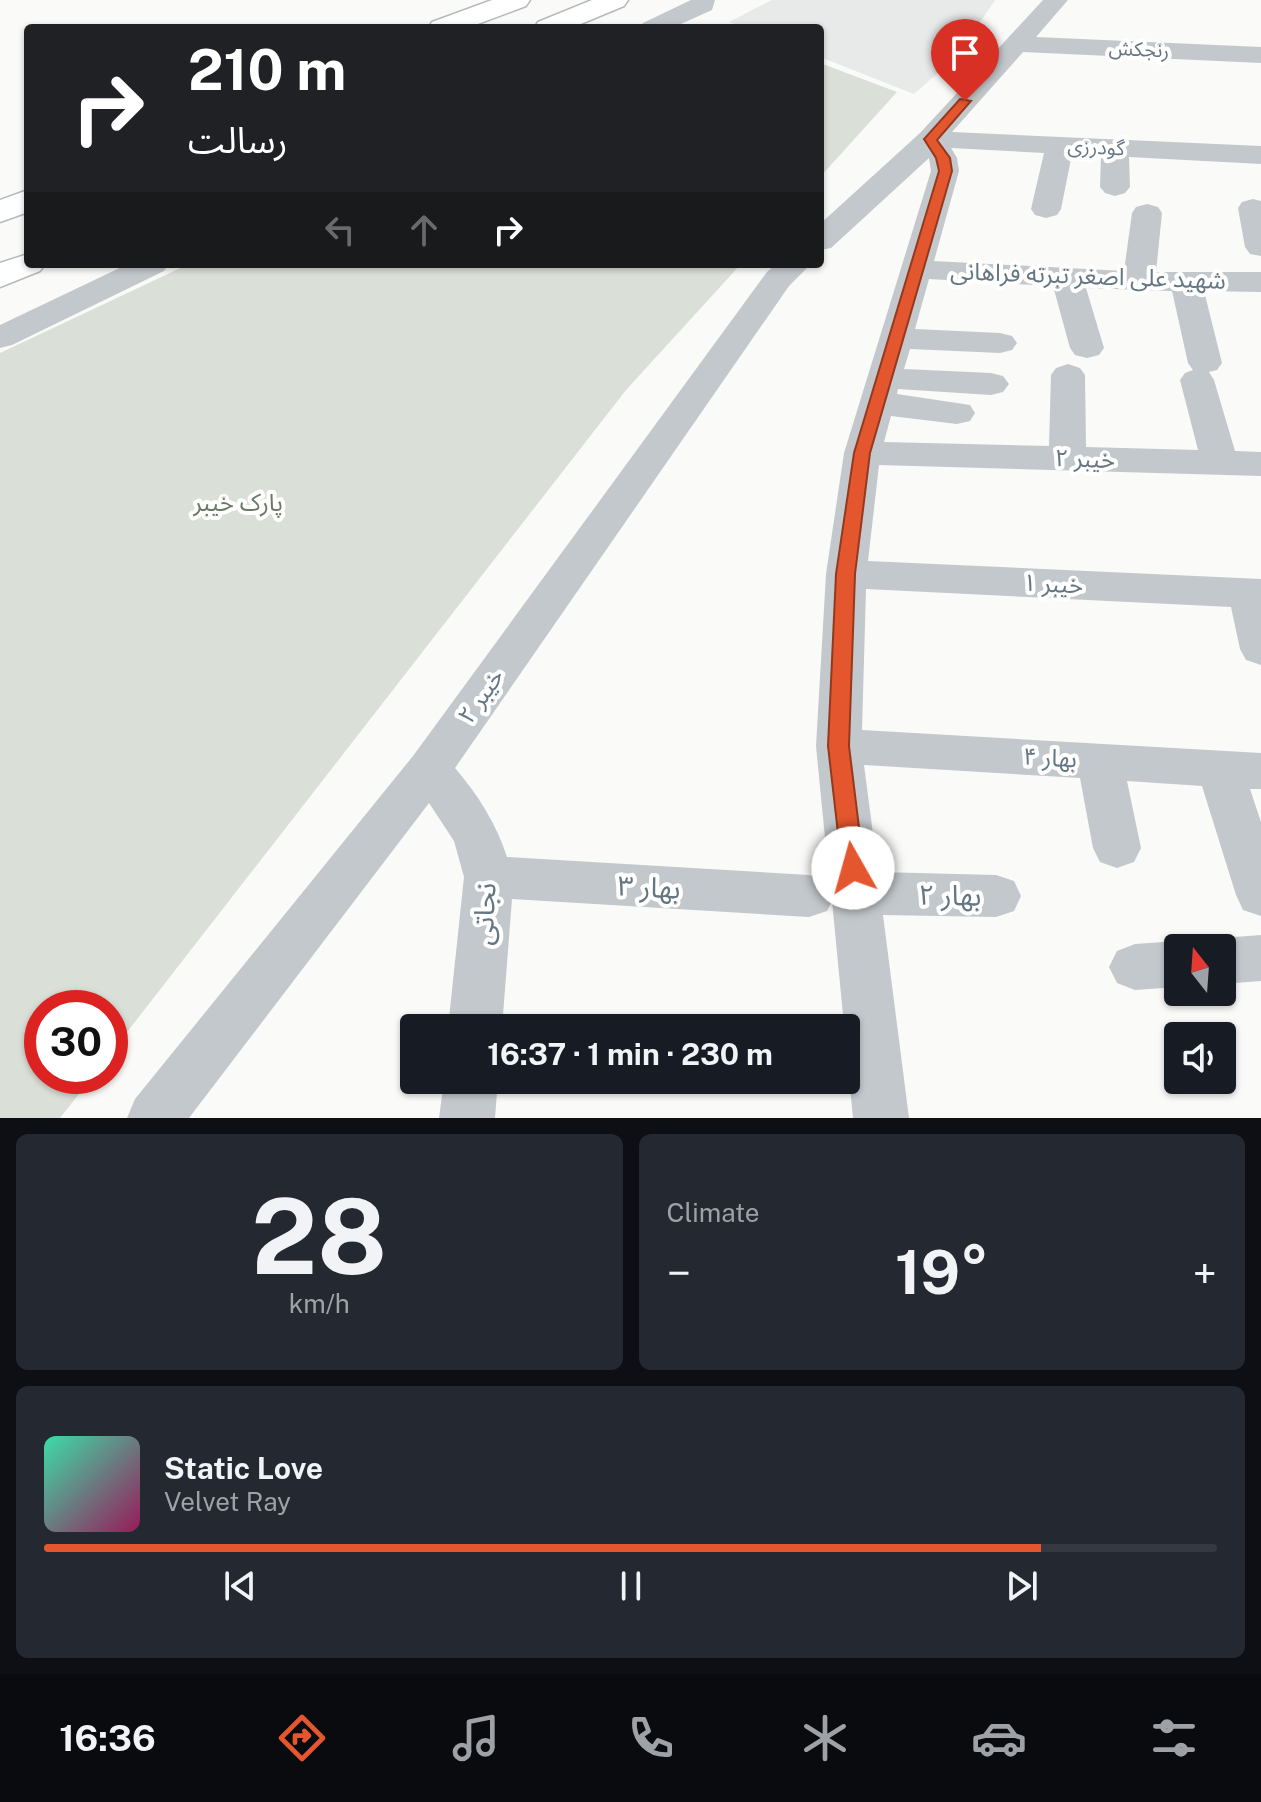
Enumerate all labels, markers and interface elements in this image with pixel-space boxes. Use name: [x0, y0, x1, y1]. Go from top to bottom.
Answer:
pin: [931, 19, 999, 101]
icon: arrive: [943, 31, 987, 75]
street label: رنجکش: [1108, 35, 1170, 63]
text: 210 m: [188, 37, 346, 103]
icon: right: [56, 56, 160, 160]
text: رسالت: [188, 119, 288, 161]
street label: گودرزی: [1067, 134, 1126, 161]
icon: left: [318, 208, 362, 252]
icon: ahead: [402, 208, 446, 252]
icon: right: [486, 208, 530, 252]
street label: شهید علی اصغر تبرته فراهانی: [950, 256, 1226, 295]
street label: خیبر ۲: [1054, 443, 1116, 474]
park label: پارک خیبر: [192, 488, 283, 518]
street label: خیبر ۱: [1022, 567, 1084, 600]
street label: خیبر ۲: [451, 663, 510, 729]
street label: بهار ۴: [1022, 742, 1078, 773]
position arrow: [811, 826, 895, 910]
street label: بهار ۳: [617, 868, 681, 906]
street label: بهار ۲: [918, 877, 982, 913]
street label: نجاتی: [465, 882, 503, 946]
north arrow: [1164, 934, 1236, 1006]
map controls: [1164, 934, 1236, 1094]
speed limit sign: 30: [24, 990, 128, 1094]
button: sound: [1164, 1022, 1236, 1094]
text: 16:37 · 1 min · 230 m: [487, 1036, 773, 1072]
text: 28: [251, 1175, 387, 1297]
text: Climate: [667, 1197, 760, 1228]
text: 19°: [895, 1237, 989, 1308]
text: −: [667, 1247, 691, 1299]
text: +: [1193, 1247, 1217, 1299]
text: km/h: [289, 1288, 350, 1319]
text: Static Love: [164, 1450, 323, 1486]
text: Velvet Ray: [164, 1486, 291, 1517]
icon: previous: [218, 1564, 262, 1608]
icon: pause: [609, 1564, 653, 1608]
icon: next: [1000, 1564, 1044, 1608]
icon: directions: [274, 1710, 330, 1766]
icon: music: [448, 1710, 504, 1766]
icon: phone: [623, 1710, 679, 1766]
icon: climate: [797, 1710, 853, 1766]
icon: car: [971, 1710, 1027, 1766]
icon: filters: [1146, 1710, 1202, 1766]
text: 16:36: [59, 1717, 156, 1759]

